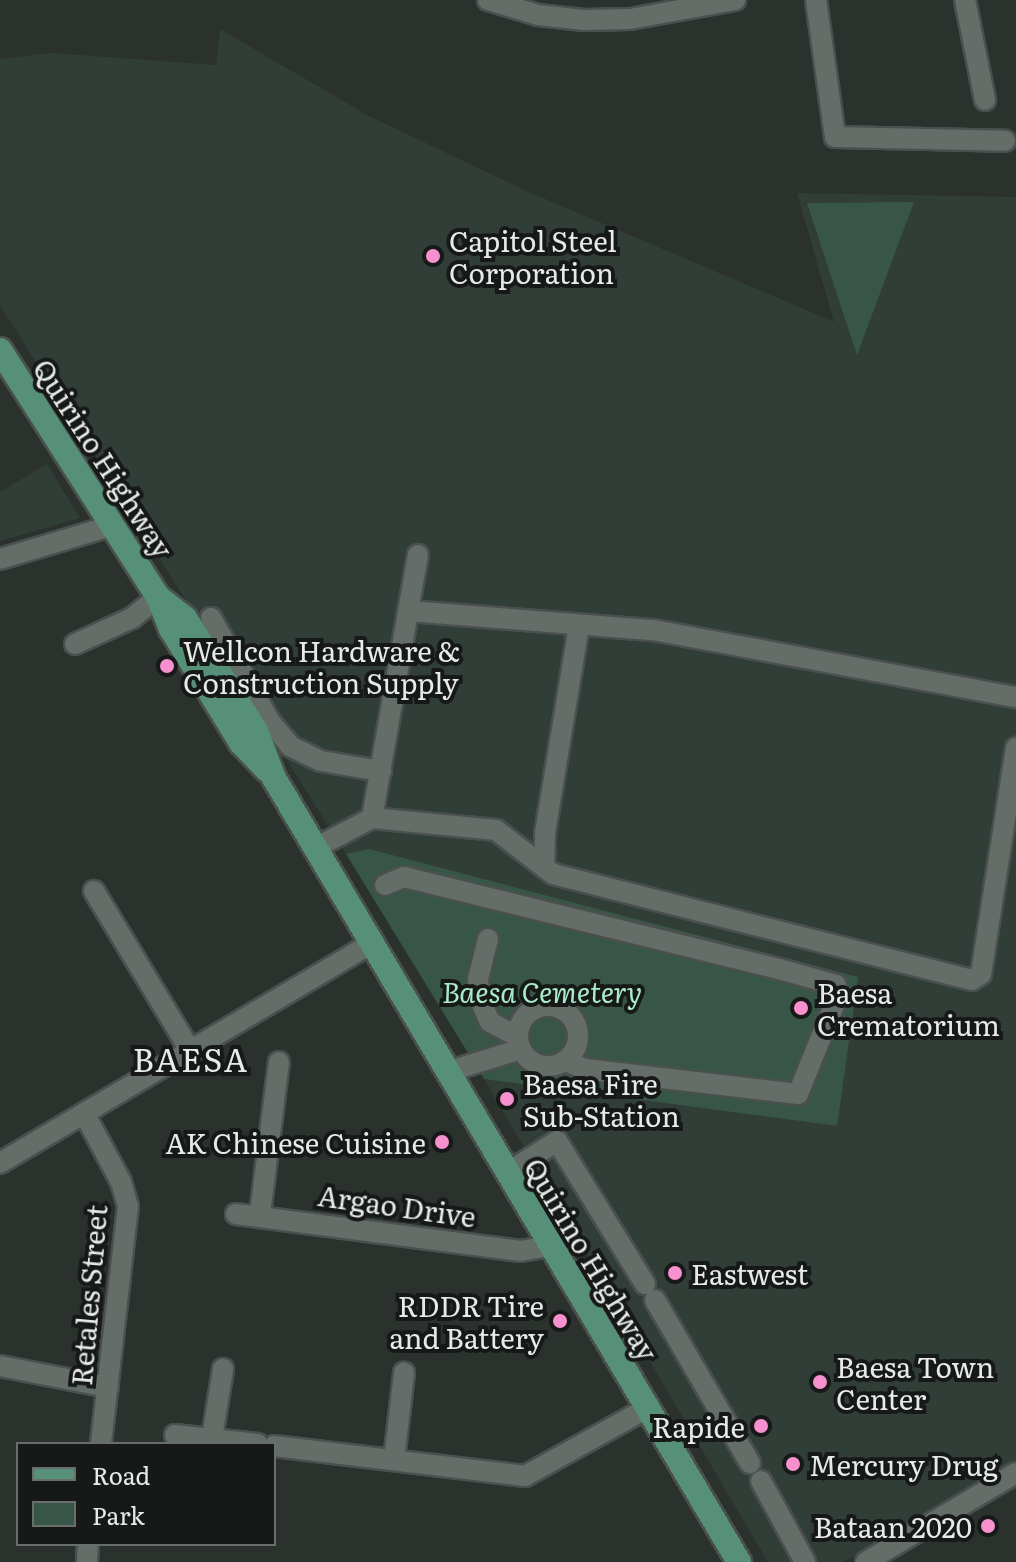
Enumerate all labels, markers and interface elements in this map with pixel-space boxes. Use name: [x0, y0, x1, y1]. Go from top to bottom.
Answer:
place label: Capitol Steel Corporation: [449, 223, 617, 289]
marker: Capitol Steel Corporation: [424, 247, 442, 265]
street label: Quirino Highway: [27, 352, 181, 564]
place label: Wellcon Hardware & Construction Supply: [183, 633, 460, 699]
marker: Wellcon Hardware & Construction Supply: [158, 657, 176, 675]
park label: Baesa Cemetery: [442, 974, 642, 1008]
place label: Baesa Crematorium: [817, 975, 1000, 1041]
marker: Baesa Crematorium: [792, 999, 810, 1017]
district label: BAESA: [133, 1039, 249, 1077]
place label: Baesa Fire Sub-Station: [523, 1066, 680, 1132]
marker: Baesa Fire Sub-Station: [498, 1090, 516, 1108]
place label: AK Chinese Cuisine: [165, 1125, 426, 1159]
marker: AK Chinese Cuisine: [433, 1133, 451, 1151]
street label: Quirino Highway: [518, 1152, 666, 1366]
street label: Argao Drive: [316, 1177, 478, 1233]
street label: Retales Street: [63, 1203, 113, 1387]
place label: Eastwest: [691, 1256, 808, 1290]
marker: Eastwest: [666, 1264, 684, 1282]
place label: RDDR Tire and Battery: [389, 1288, 544, 1354]
marker: RDDR Tire and Battery: [551, 1312, 569, 1330]
place label: Baesa Town Center: [836, 1349, 994, 1415]
marker: Baesa Town Center: [811, 1373, 829, 1391]
place label: Rapide: [652, 1409, 745, 1443]
marker: Rapide: [752, 1417, 770, 1435]
legend: [16, 1442, 276, 1546]
place label: Mercury Drug: [809, 1447, 998, 1481]
marker: Mercury Drug: [784, 1455, 802, 1473]
text: Road: [92, 1457, 150, 1492]
text: Park: [92, 1497, 145, 1532]
place label: Bataan 2020: [814, 1509, 972, 1543]
marker: Bataan 2020: [979, 1517, 997, 1535]

